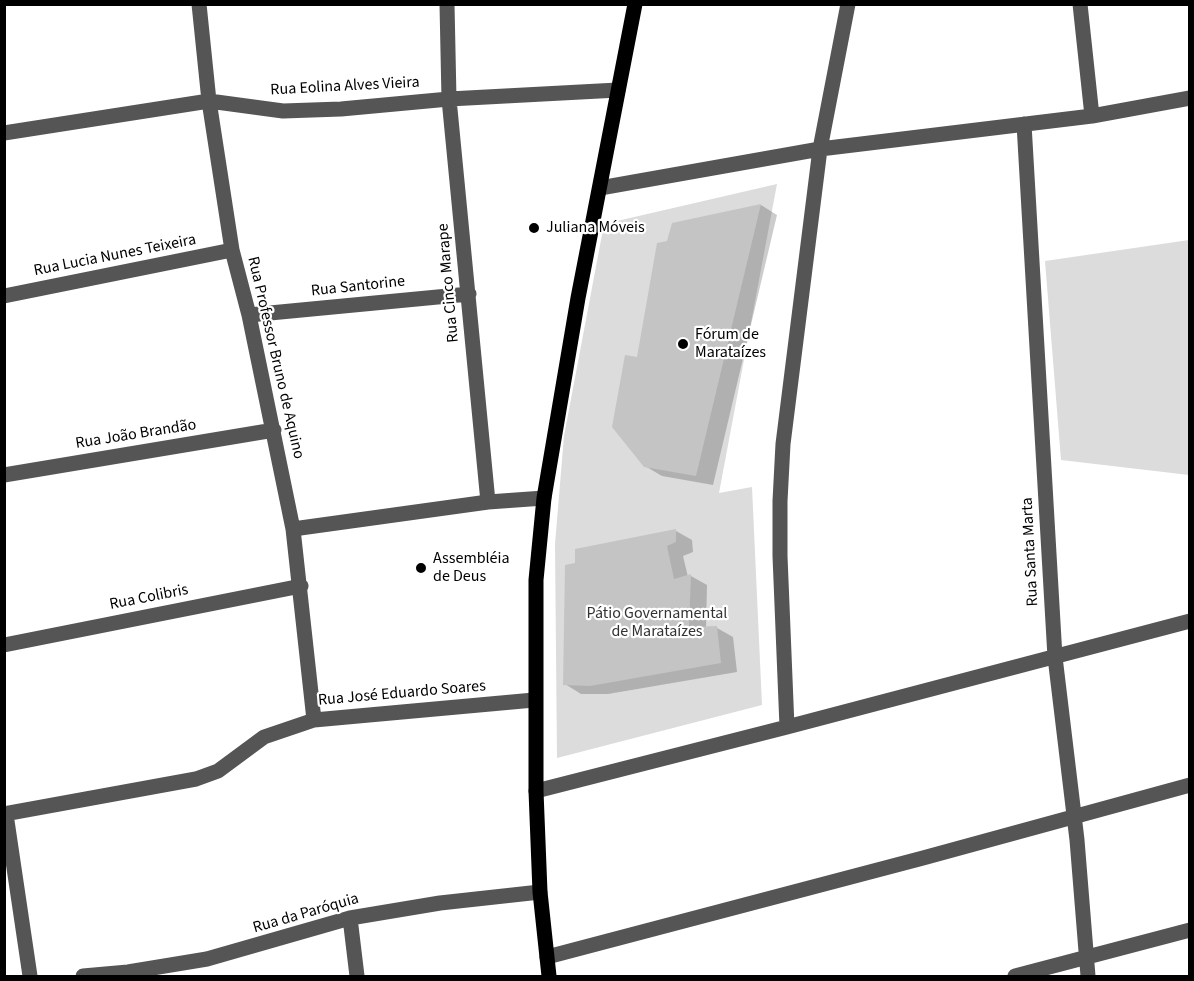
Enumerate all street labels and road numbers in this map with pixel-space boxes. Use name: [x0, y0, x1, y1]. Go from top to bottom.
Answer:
street label: Rua Eolina Alves Vieira: [270, 74, 420, 100]
street label: Rua Cinco Marape: [434, 223, 464, 343]
street label: Rua Lucia Nunes Teixeira: [32, 231, 198, 281]
street label: Rua Professor Bruno de Aquino: [242, 255, 308, 461]
street label: Rua Santorine: [310, 273, 406, 301]
street label: Rua João Brandão: [74, 416, 198, 454]
street label: Rua Santa Marta: [1019, 497, 1043, 607]
street label: Rua Colibris: [108, 581, 190, 615]
street label: Rua José Eduardo Soares: [317, 677, 487, 711]
street label: Rua da Paróquia: [251, 890, 361, 938]

